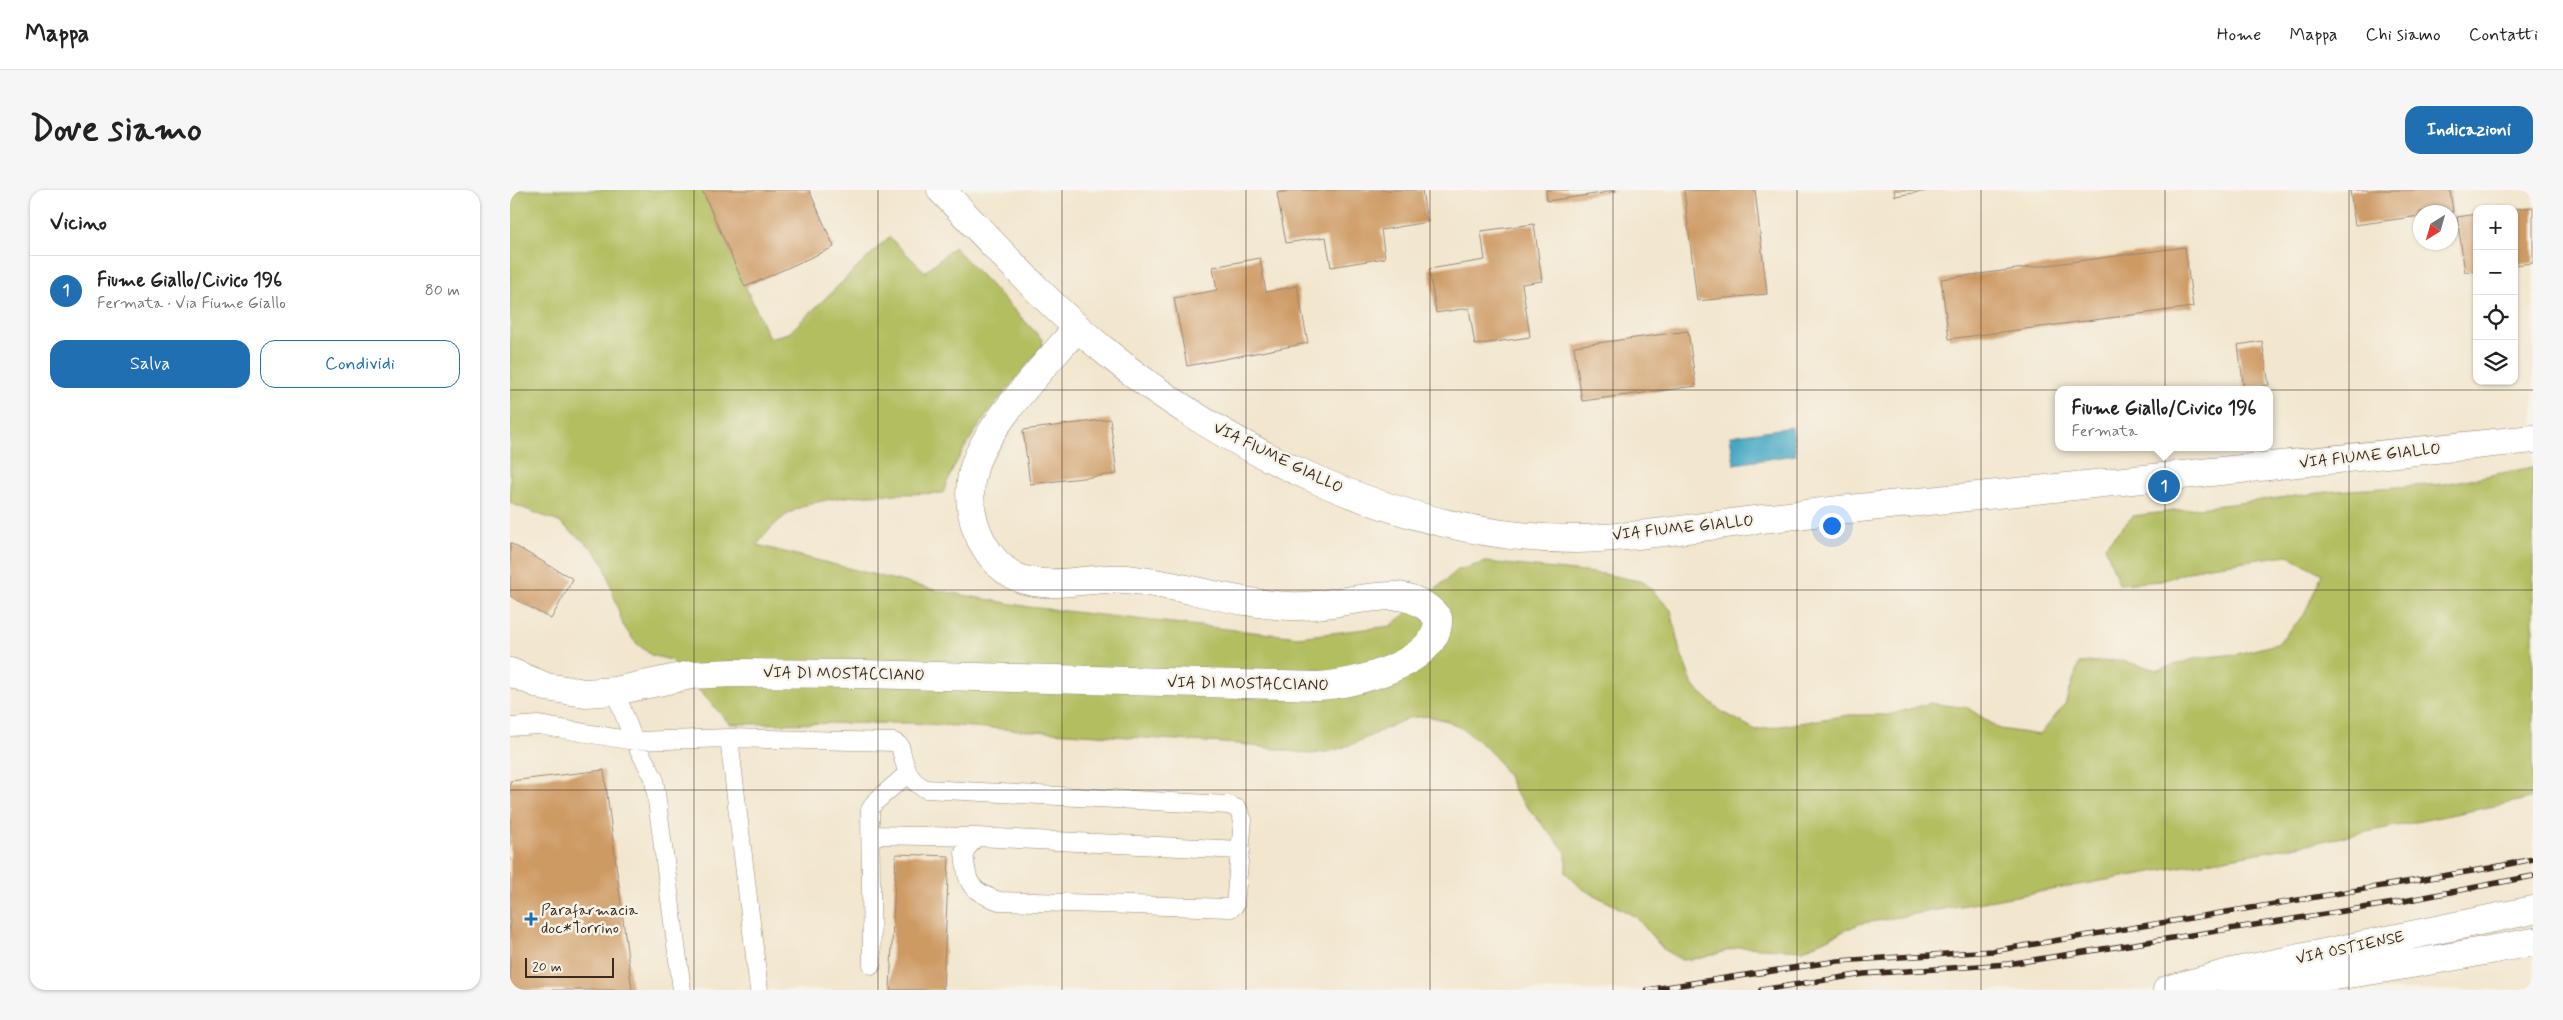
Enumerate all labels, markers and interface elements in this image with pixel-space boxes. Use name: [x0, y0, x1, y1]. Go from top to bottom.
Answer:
text: Mappa: [25, 19, 89, 50]
text: Home: [2217, 23, 2261, 47]
text: Mappa: [2289, 23, 2338, 47]
text: Chi siamo: [2366, 23, 2441, 47]
text: Contatti: [2469, 23, 2538, 47]
button: Indicazioni: [2405, 106, 2533, 154]
text: Dove siamo: [30, 107, 202, 153]
north arrow: [2413, 205, 2458, 250]
map controls: [2473, 205, 2518, 385]
button: +: [2473, 205, 2518, 250]
text: Vicino: [50, 209, 107, 237]
button: −: [2473, 250, 2518, 295]
text: Fiume Giallo/Civico 196: [97, 268, 282, 293]
text: 1: [62, 280, 70, 301]
text: 80 m: [425, 280, 460, 301]
text: Fermata · Via Fiume Giallo: [97, 293, 286, 314]
button: locate: [2473, 295, 2518, 340]
button: Salva: [50, 340, 250, 388]
button: Condividi: [260, 340, 460, 388]
button: layers: [2473, 340, 2518, 385]
popup: [2055, 386, 2273, 451]
text: Fiume Giallo/Civico 196: [2071, 396, 2257, 421]
street label: VIA FIUME GIALLO: [1210, 417, 1346, 499]
text: Fermata: [2071, 421, 2138, 442]
street label: VIA FIUME GIALLO: [2298, 438, 2442, 474]
pin: 1: [2148, 467, 2180, 505]
street label: VIA FIUME GIALLO: [1611, 510, 1755, 546]
your location: [1819, 513, 1845, 539]
street label: VIA DI MOSTACCIANO: [763, 662, 925, 686]
street label: VIA DI MOSTACCIANO: [1167, 672, 1329, 696]
place label: Parafarmacia doc*Torrino: [541, 900, 638, 939]
marker: Parafarmacia doc*Torrino: [525, 913, 537, 925]
street label: VIA OSTIENSE: [2294, 926, 2406, 970]
scale bar: [525, 955, 614, 978]
text: 20 m: [532, 958, 562, 976]

